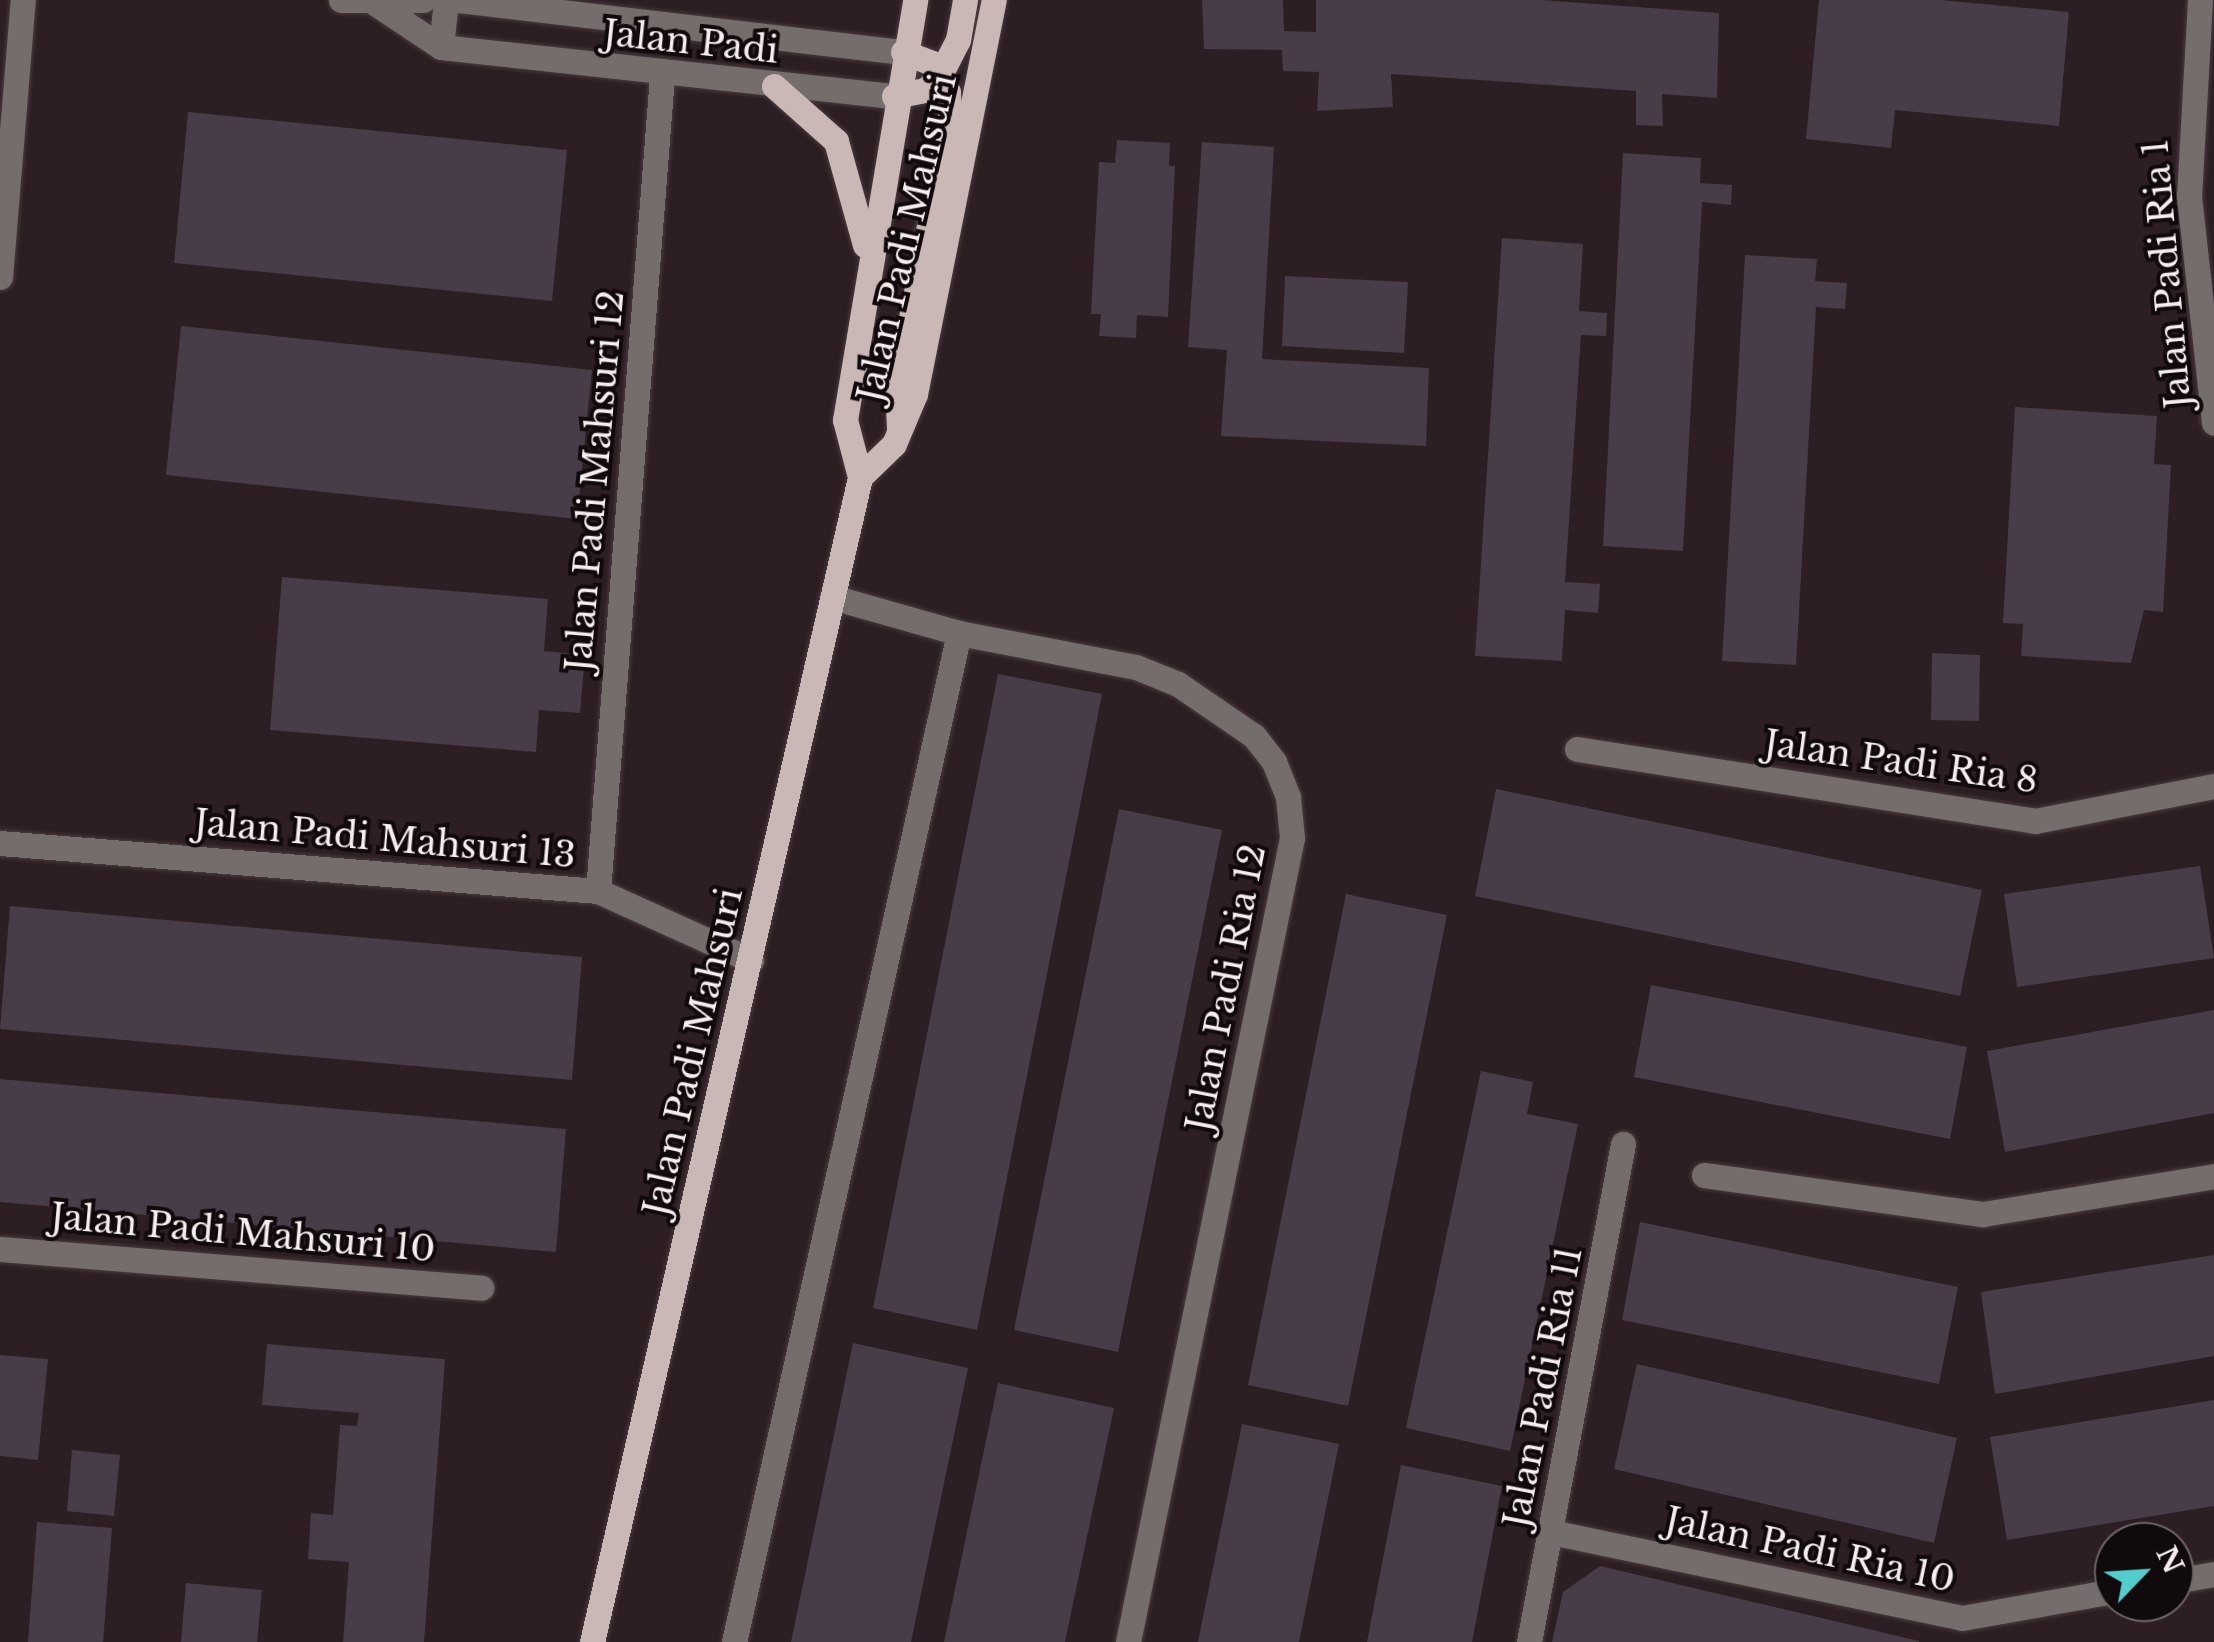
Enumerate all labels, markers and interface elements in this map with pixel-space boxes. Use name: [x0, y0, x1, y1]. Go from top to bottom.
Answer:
street label: Jalan Padi: [602, 12, 780, 72]
street label: Jalan Padi Mahsuri: [849, 70, 965, 406]
street label: Jalan Padi Ria 1: [2134, 138, 2200, 410]
street label: Jalan Padi Mahsuri 12: [557, 289, 633, 673]
street label: Jalan Padi Ria 8: [1762, 722, 2040, 802]
street label: Jalan Padi Mahsuri 13: [193, 801, 577, 877]
street label: Jalan Padi Ria 12: [1178, 841, 1274, 1135]
street label: Jalan Padi Mahsuri: [635, 884, 751, 1220]
street label: Jalan Padi Mahsuri 10: [49, 1195, 437, 1271]
street label: Jalan Padi Ria 11: [1495, 1243, 1591, 1531]
street label: Jalan Padi Ria 10: [1661, 1499, 1959, 1601]
north arrow: [2094, 1522, 2194, 1622]
text: N: [2148, 1541, 2191, 1579]

